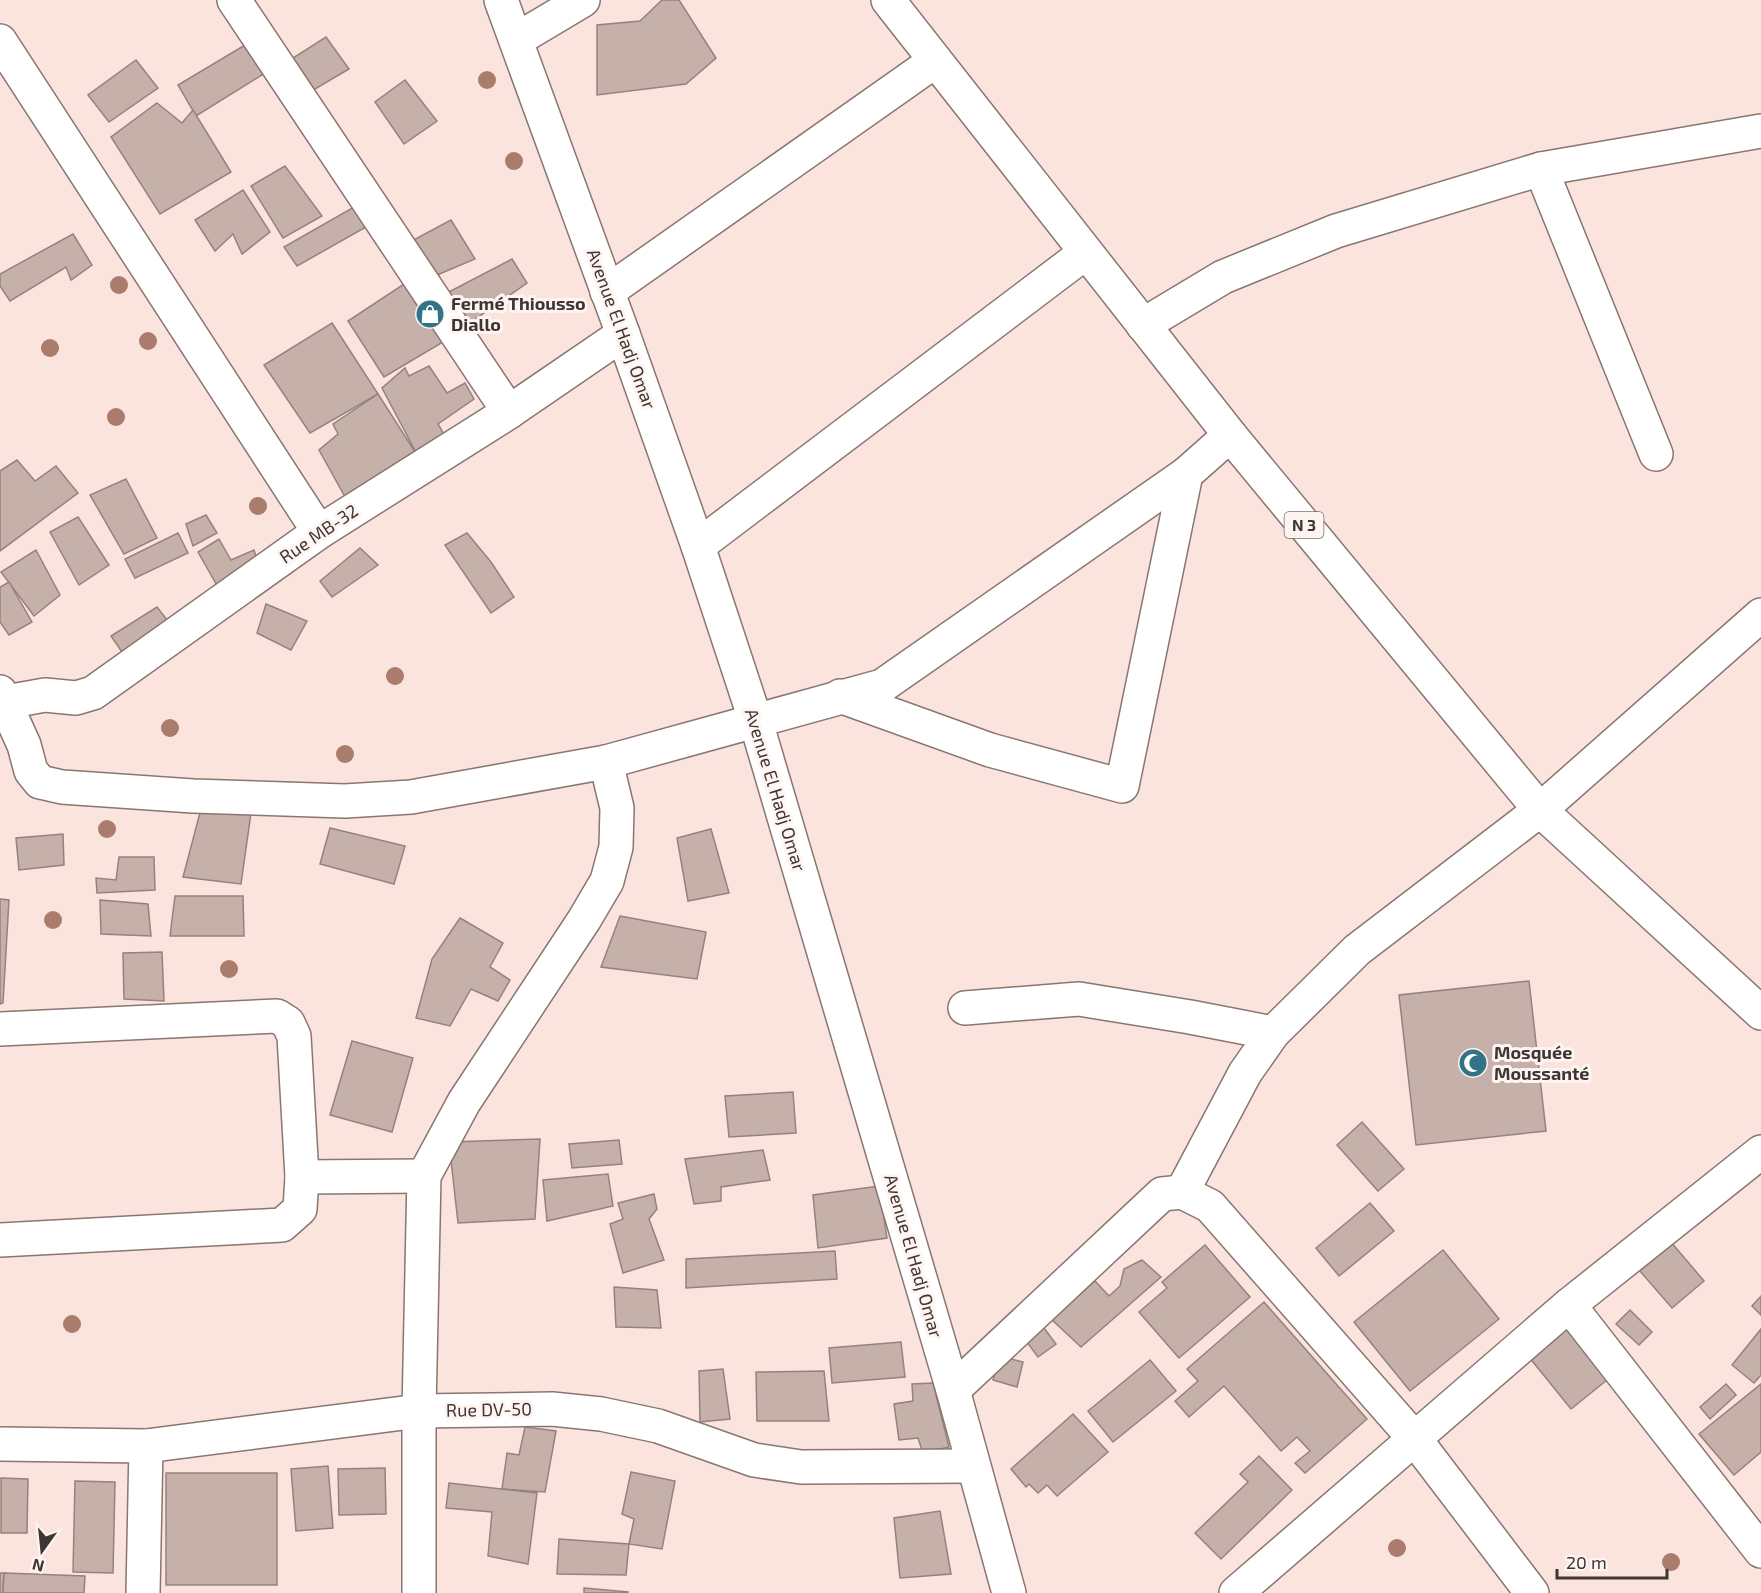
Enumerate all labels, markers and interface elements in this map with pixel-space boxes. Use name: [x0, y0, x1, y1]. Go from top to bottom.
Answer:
street label: Avenue El Hadj Omar: [583, 246, 661, 412]
place label: Fermé Thiousso Diallo: [451, 292, 586, 335]
shop icon: Fermé Thiousso Diallo: [414, 298, 446, 330]
street label: Rue MB-32: [275, 499, 362, 568]
road number: N 3: [1284, 512, 1324, 538]
street label: Avenue El Hadj Omar: [741, 706, 811, 874]
place label: Mosquée Moussanté: [1494, 1041, 1590, 1084]
mosque icon: Mosquée Moussanté: [1457, 1047, 1489, 1079]
street label: Avenue El Hadj Omar: [880, 1171, 948, 1340]
street label: Rue DV-50: [446, 1397, 532, 1421]
north arrow: [12, 1521, 72, 1581]
scale bar: [1557, 1542, 1666, 1580]
text: 20 m: [1566, 1551, 1607, 1573]
text: N: [30, 1555, 46, 1577]

